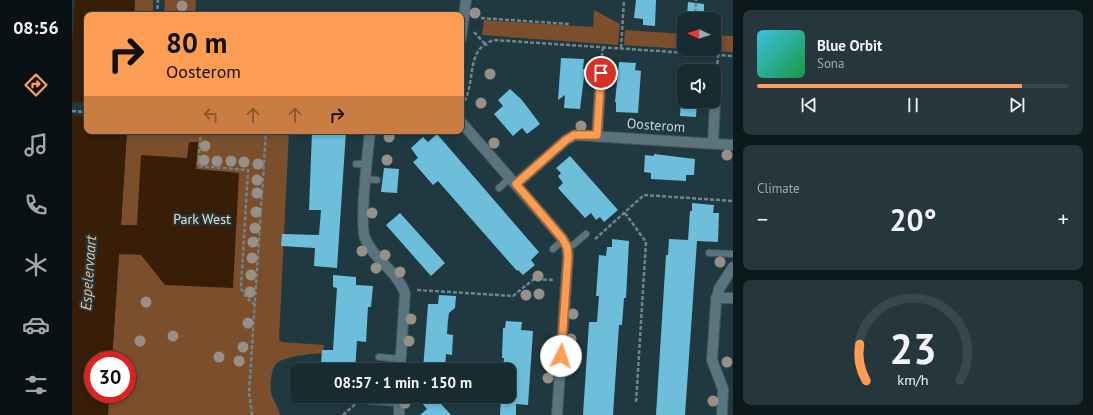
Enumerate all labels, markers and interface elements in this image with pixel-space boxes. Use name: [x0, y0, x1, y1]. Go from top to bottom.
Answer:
north arrow: [677, 12, 721, 56]
map controls: [677, 12, 721, 108]
text: 08:56: [13, 16, 59, 39]
text: 80 m: [166, 24, 227, 61]
icon: right: [100, 28, 152, 80]
text: Blue Orbit: [817, 36, 882, 55]
text: Sona: [817, 55, 844, 72]
pin: [584, 56, 618, 90]
text: Oosterom: [166, 60, 241, 83]
icon: arrive: [590, 62, 612, 84]
button: sound: [677, 64, 721, 108]
icon: directions: [22, 71, 50, 99]
icon: previous: [798, 94, 820, 116]
icon: pause: [902, 94, 924, 116]
icon: next: [1006, 94, 1028, 116]
icon: left: [200, 104, 222, 126]
icon: ahead: [242, 104, 264, 126]
icon: ahead: [284, 104, 306, 126]
icon: right: [326, 104, 348, 126]
street label: Oosterom: [626, 114, 686, 136]
icon: music: [22, 131, 50, 159]
text: Climate: [757, 180, 800, 197]
icon: phone: [22, 191, 50, 219]
text: 20°: [889, 200, 937, 239]
text: −: [757, 205, 768, 233]
text: +: [1058, 205, 1069, 233]
park label: Park West: [173, 210, 231, 228]
water label: Espelervaart: [76, 234, 100, 311]
icon: climate: [22, 251, 50, 279]
icon: car: [22, 311, 50, 339]
text: 23: [889, 321, 937, 374]
position arrow: [540, 335, 582, 377]
speed limit sign: 30: [84, 351, 136, 403]
text: km/h: [897, 369, 929, 388]
icon: filters: [22, 371, 50, 399]
text: 08:57 · 1 min · 150 m: [334, 373, 472, 392]

